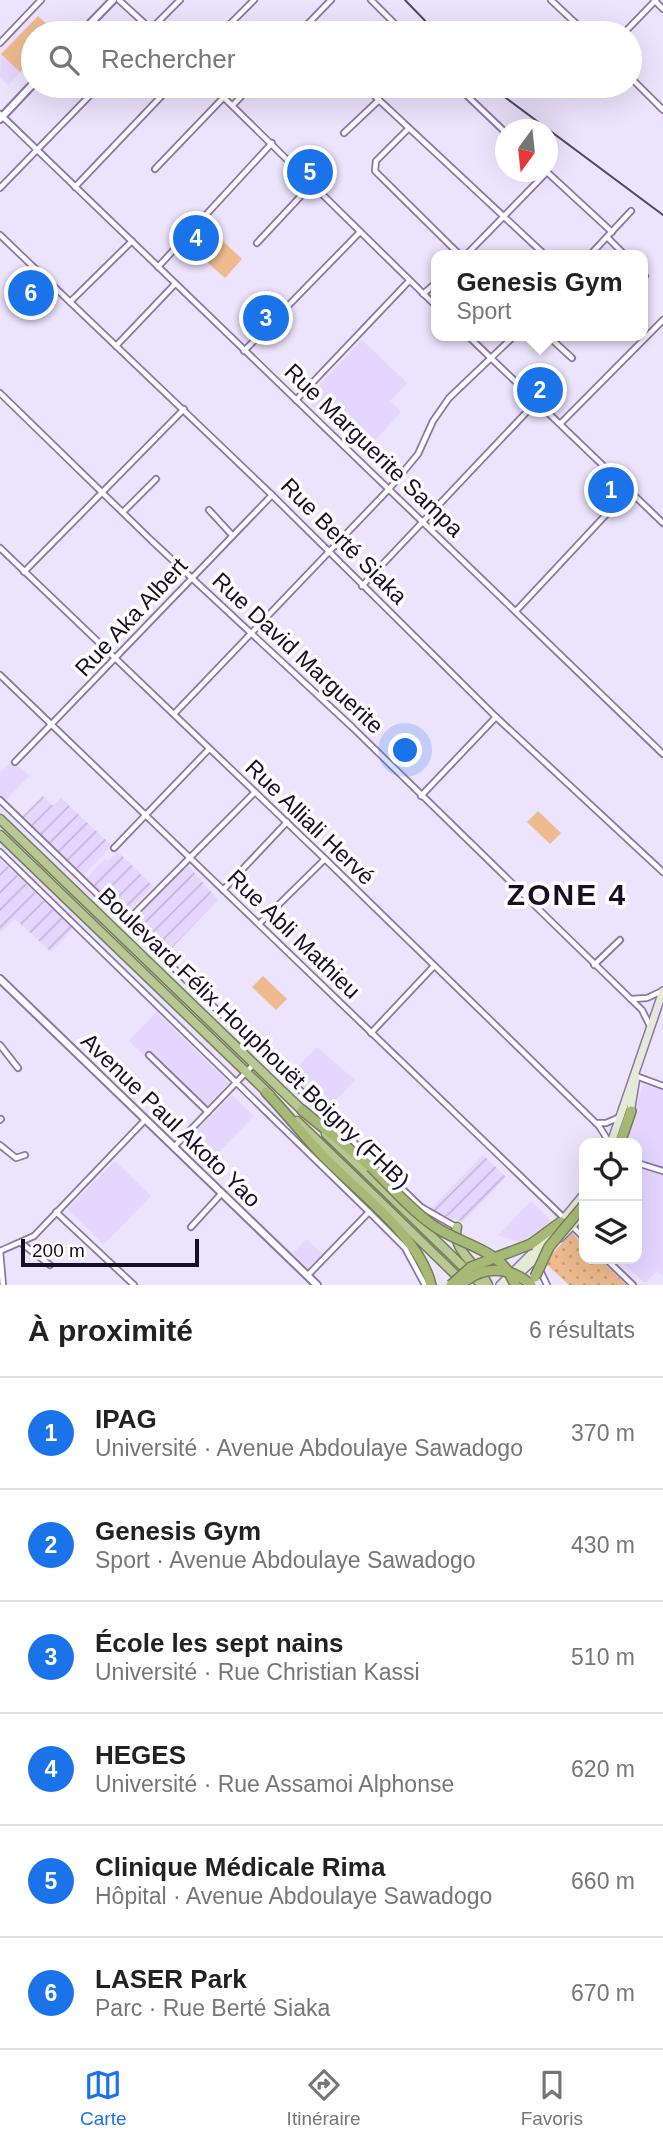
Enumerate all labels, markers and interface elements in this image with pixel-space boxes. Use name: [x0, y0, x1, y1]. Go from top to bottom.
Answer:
search box: [21, 21, 642, 98]
icon: search: [45, 41, 83, 79]
text: Rechercher: [101, 44, 235, 74]
north arrow: [495, 119, 558, 182]
pin: 5: [287, 146, 333, 198]
pin: 4: [173, 212, 219, 264]
popup: [431, 250, 648, 341]
pin: 6: [8, 267, 54, 319]
text: Genesis Gym: [456, 267, 623, 297]
pin: 3: [243, 292, 289, 344]
text: Sport: [456, 298, 511, 324]
street label: Rue Marguerite Sampa: [279, 358, 469, 542]
pin: 2: [517, 364, 563, 416]
pin: 1: [588, 464, 634, 516]
street label: Rue Berté Siaka: [276, 473, 413, 610]
street label: Rue Aka Albert: [70, 552, 193, 682]
street label: Rue David Marguerite: [207, 567, 389, 739]
your location: [388, 733, 422, 767]
street label: Rue Alliali Hervé: [240, 754, 380, 890]
street label: Rue Abli Mathieu: [222, 864, 366, 1004]
district label: ZONE 4: [507, 878, 627, 911]
street label: Boulevard Félix Houphouët Boigny (FHB): [93, 882, 415, 1194]
street label: Avenue Paul Akoto Yao: [76, 1028, 266, 1212]
map controls: [579, 1138, 642, 1264]
button: locate: [579, 1138, 642, 1201]
button: layers: [579, 1201, 642, 1264]
scale bar: [21, 1236, 200, 1268]
text: 200 m: [32, 1240, 85, 1261]
text: À proximité: [28, 1314, 193, 1347]
text: 6 résultats: [529, 1317, 635, 1343]
text: IPAG: [95, 1404, 157, 1434]
text: 1: [45, 1420, 57, 1446]
text: 370 m: [571, 1420, 635, 1446]
text: Université · Avenue Abdoulaye Sawadogo: [95, 1435, 523, 1461]
text: Genesis Gym: [95, 1516, 261, 1546]
text: 2: [45, 1532, 57, 1558]
text: 430 m: [571, 1532, 635, 1558]
text: Sport · Avenue Abdoulaye Sawadogo: [95, 1547, 476, 1573]
text: École les sept nains: [95, 1628, 344, 1658]
text: 3: [45, 1644, 57, 1670]
text: 510 m: [571, 1644, 635, 1670]
text: Université · Rue Christian Kassi: [95, 1659, 420, 1685]
text: HEGES: [95, 1740, 186, 1770]
text: 4: [45, 1756, 57, 1782]
text: 620 m: [571, 1756, 635, 1782]
text: Université · Rue Assamoi Alphonse: [95, 1771, 454, 1797]
text: Clinique Médicale Rima: [95, 1852, 385, 1882]
text: 5: [45, 1868, 57, 1894]
text: 660 m: [571, 1868, 635, 1894]
text: Hôpital · Avenue Abdoulaye Sawadogo: [95, 1883, 492, 1909]
text: LASER Park: [95, 1964, 247, 1994]
text: 6: [45, 1980, 57, 2006]
text: 670 m: [571, 1980, 635, 2006]
text: Parc · Rue Berté Siaka: [95, 1995, 330, 2021]
tab: Carte: [80, 2066, 127, 2130]
tab: Itinéraire: [287, 2066, 361, 2130]
tab: Favoris: [521, 2066, 583, 2130]

